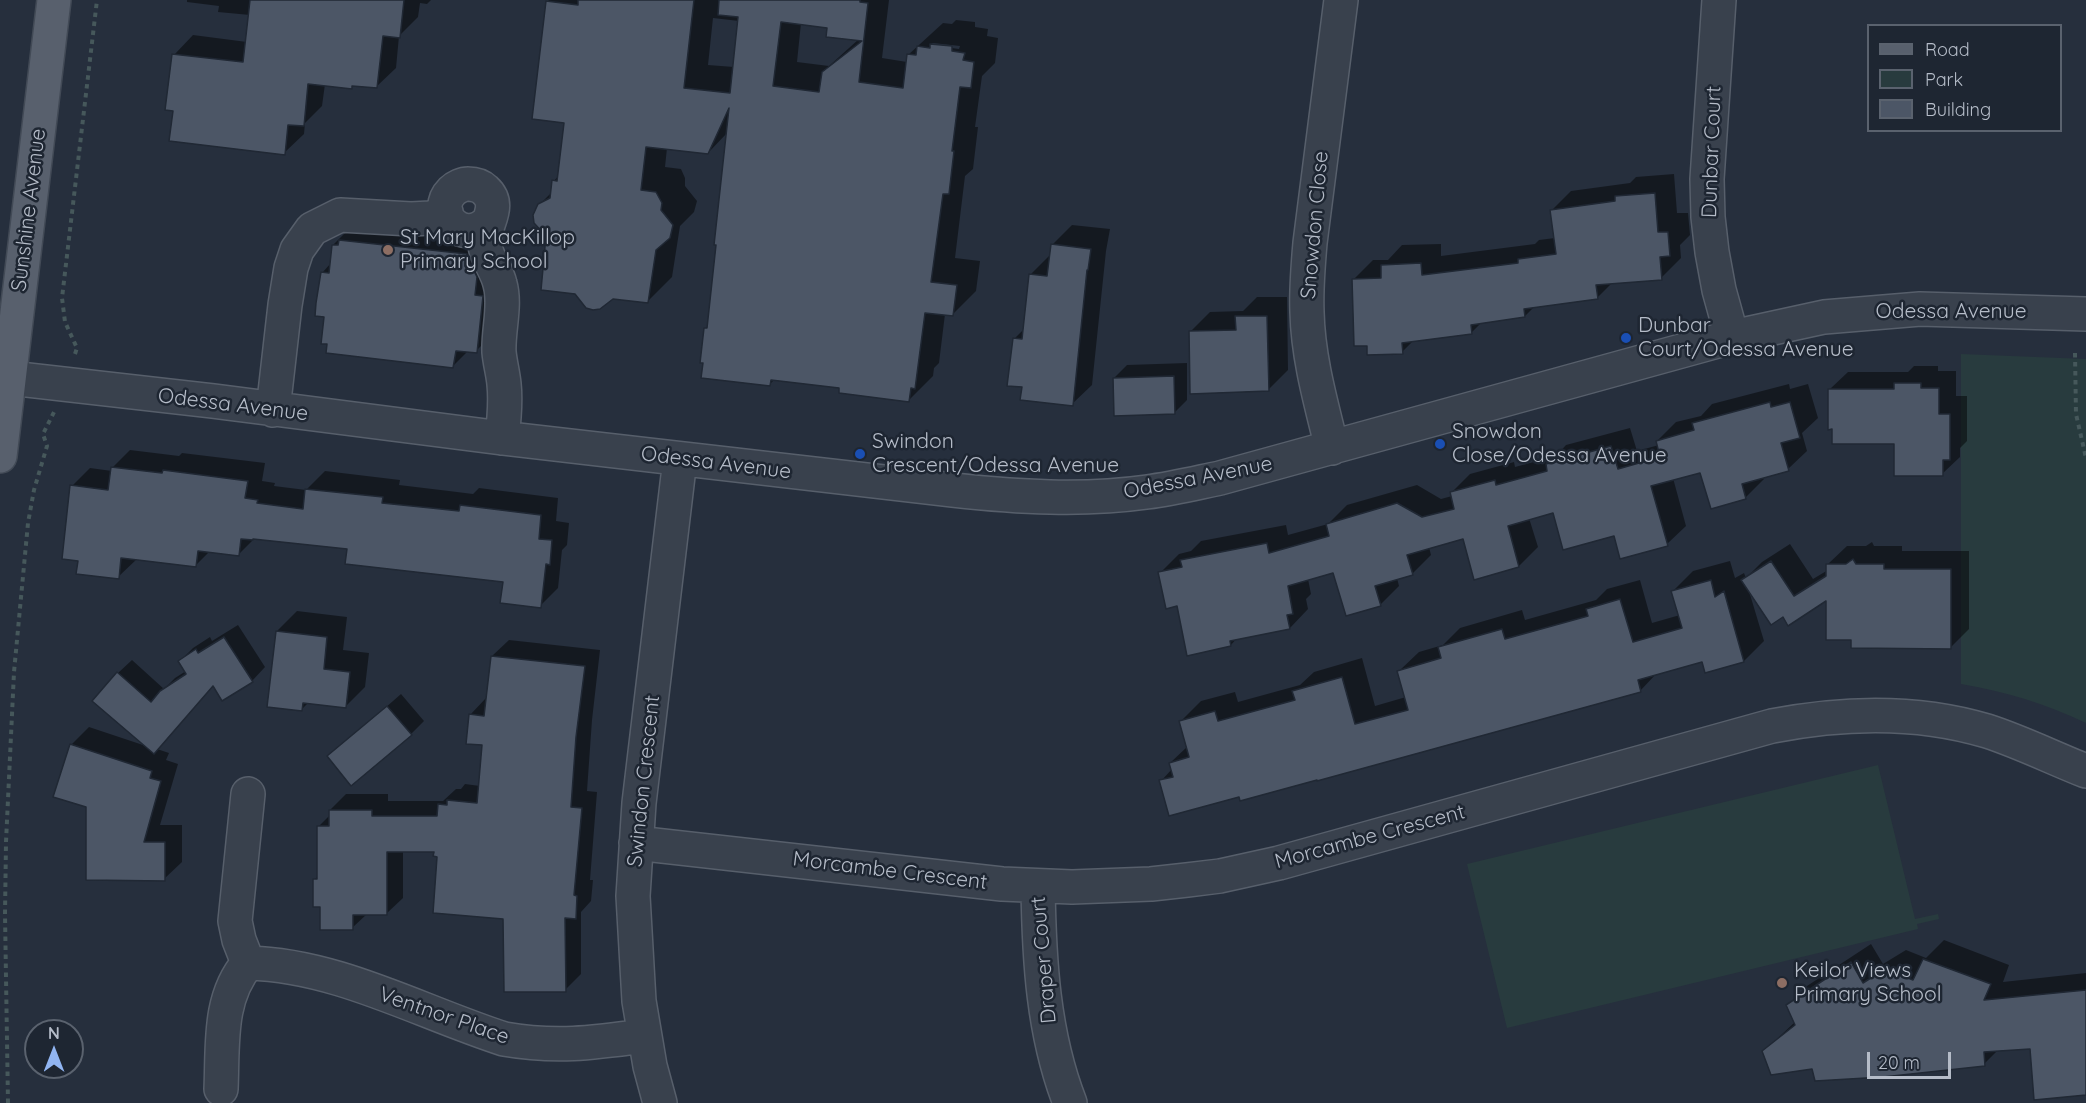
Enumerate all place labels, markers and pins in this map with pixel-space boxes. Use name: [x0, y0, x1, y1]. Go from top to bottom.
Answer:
place label: St Mary MacKillop Primary School: [400, 225, 575, 275]
marker: St Mary MacKillop Primary School: [381, 243, 395, 257]
place label: Dunbar Court/Odessa Avenue: [1638, 313, 1854, 363]
marker: Dunbar Court/Odessa Avenue: [1619, 331, 1633, 345]
place label: Snowdon Close/Odessa Avenue: [1452, 419, 1667, 469]
place label: Swindon Crescent/Odessa Avenue: [872, 429, 1119, 479]
marker: Snowdon Close/Odessa Avenue: [1433, 437, 1447, 451]
marker: Swindon Crescent/Odessa Avenue: [853, 447, 867, 461]
place label: Keilor Views Primary School: [1794, 958, 1942, 1008]
marker: Keilor Views Primary School: [1775, 976, 1789, 990]

